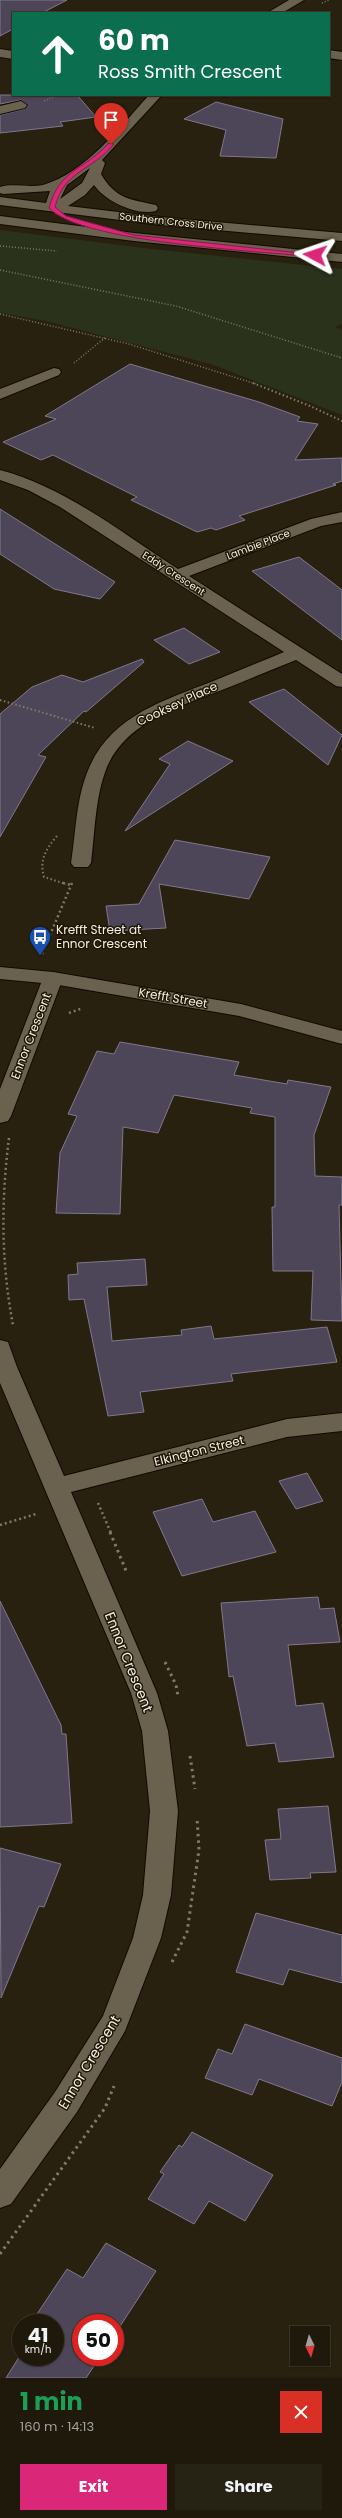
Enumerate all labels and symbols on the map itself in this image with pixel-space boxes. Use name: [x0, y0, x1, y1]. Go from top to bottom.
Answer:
pin: [94, 103, 128, 144]
street label: Southern Cross Drive: [119, 209, 223, 234]
position arrow: [294, 234, 336, 276]
street label: Lambie Place: [224, 526, 292, 563]
street label: Eddy Crescent: [139, 547, 208, 600]
street label: Cooksey Place: [134, 677, 220, 730]
place label: Krefft Street at Ennor Crescent: [56, 921, 147, 952]
bus stop icon: Krefft Street at Ennor Crescent: [27, 924, 53, 957]
street label: Krefft Street: [137, 983, 209, 1012]
street label: Ennor Crescent: [6, 990, 55, 1081]
street label: Elkington Street: [152, 1431, 246, 1470]
street label: Ennor Crescent: [100, 1609, 158, 1715]
street label: Ennor Crescent: [53, 2011, 125, 2113]
speed limit sign: 50: [72, 2314, 124, 2366]
north arrow: [290, 2326, 330, 2366]

